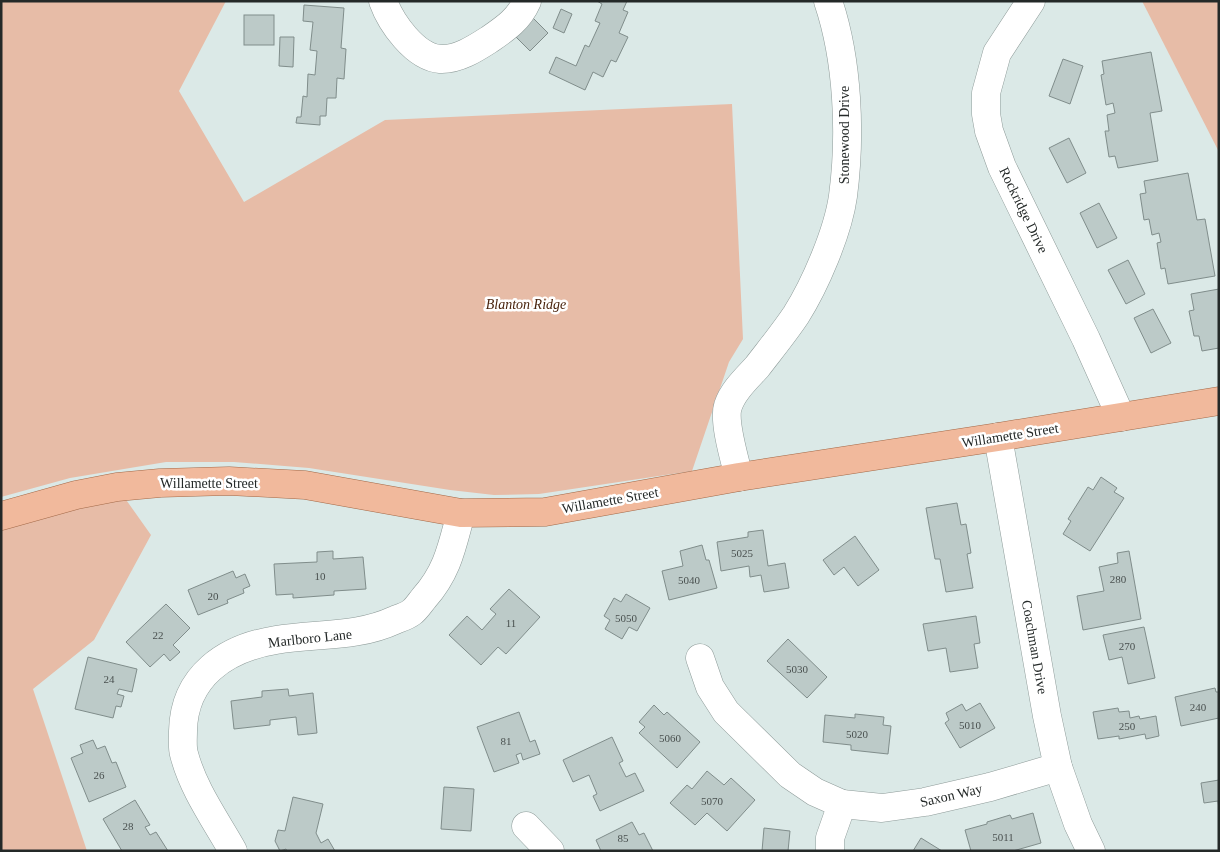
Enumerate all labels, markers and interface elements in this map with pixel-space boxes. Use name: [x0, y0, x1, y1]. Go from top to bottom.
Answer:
street label: Stonewood Drive: [837, 86, 852, 184]
street label: Rockridge Drive: [996, 165, 1051, 256]
park label: Blanton Ridge: [486, 297, 566, 312]
street label: Willamette Street: [961, 420, 1060, 451]
street label: Willamette Street: [160, 476, 258, 491]
street label: Willamette Street: [561, 485, 660, 516]
house number: 5025: [731, 547, 754, 559]
house number: 10: [315, 570, 326, 582]
house number: 280: [1110, 573, 1127, 585]
house number: 5040: [678, 574, 701, 586]
house number: 20: [208, 590, 219, 602]
street label: Coachman Drive: [1019, 599, 1050, 695]
house number: 5050: [615, 612, 638, 624]
house number: 11: [506, 617, 516, 629]
street label: Marlboro Lane: [267, 627, 353, 650]
house number: 22: [153, 629, 164, 641]
house number: 270: [1119, 640, 1136, 652]
house number: 5030: [786, 663, 809, 675]
house number: 24: [104, 673, 115, 685]
house number: 240: [1190, 701, 1207, 713]
house number: 5010: [959, 719, 982, 731]
house number: 250: [1119, 720, 1136, 732]
house number: 5020: [846, 728, 869, 740]
house number: 5060: [659, 732, 682, 744]
house number: 81: [501, 735, 512, 747]
house number: 26: [94, 769, 105, 781]
street label: Saxon Way: [918, 781, 984, 810]
house number: 5070: [701, 795, 724, 807]
house number: 28: [123, 820, 134, 832]
house number: 5011: [992, 831, 1014, 843]
house number: 85: [618, 832, 629, 844]

